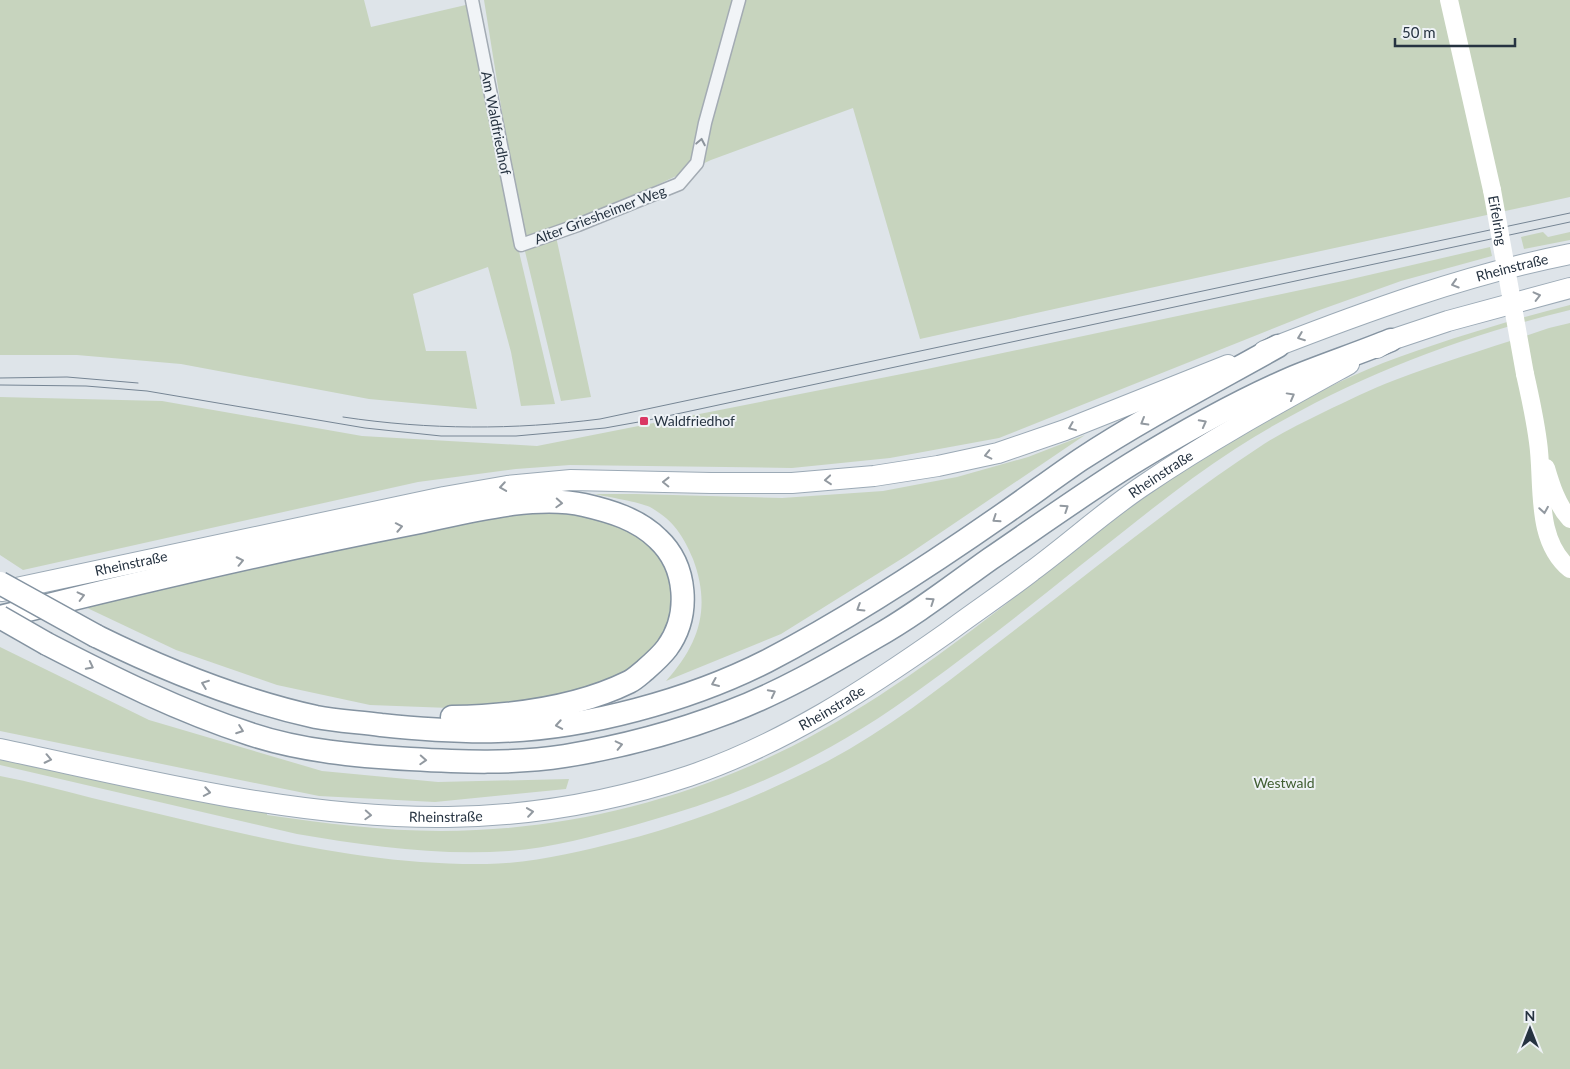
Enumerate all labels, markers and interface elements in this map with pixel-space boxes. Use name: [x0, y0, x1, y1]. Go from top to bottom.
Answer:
scale bar: [1395, 15, 1515, 47]
text: 50 m: [1402, 23, 1436, 41]
street label: Am Waldfriedhof: [478, 70, 515, 176]
one-way arrow: [695, 138, 706, 146]
street label: Alter Griesheimer Weg: [532, 182, 668, 247]
street label: Eifelring: [1485, 194, 1511, 247]
street label: Rheinstraße: [1474, 250, 1550, 285]
one-way arrow: [1451, 278, 1460, 288]
one-way arrow: [1532, 291, 1541, 302]
one-way arrow: [1298, 331, 1306, 341]
one-way arrow: [1285, 392, 1294, 402]
place label: Waldfriedhof: [654, 412, 735, 429]
marker: Waldfriedhof: [638, 415, 650, 427]
one-way arrow: [1141, 415, 1150, 425]
one-way arrow: [1197, 419, 1206, 429]
one-way arrow: [1068, 421, 1077, 431]
street label: Rheinstraße: [1125, 446, 1196, 501]
one-way arrow: [984, 449, 993, 460]
one-way arrow: [824, 474, 832, 485]
one-way arrow: [661, 477, 669, 487]
one-way arrow: [499, 481, 508, 491]
one-way arrow: [555, 497, 563, 508]
one-way arrow: [1059, 505, 1068, 514]
one-way arrow: [1538, 505, 1548, 514]
one-way arrow: [992, 513, 1001, 523]
one-way arrow: [394, 522, 403, 532]
street label: Rheinstraße: [93, 547, 169, 579]
one-way arrow: [235, 556, 244, 566]
one-way arrow: [77, 592, 85, 602]
one-way arrow: [926, 598, 935, 607]
one-way arrow: [856, 602, 865, 612]
one-way arrow: [85, 660, 94, 670]
one-way arrow: [712, 677, 720, 687]
one-way arrow: [201, 680, 210, 691]
street label: Rheinstraße: [796, 681, 868, 734]
one-way arrow: [767, 689, 776, 699]
one-way arrow: [555, 720, 563, 730]
one-way arrow: [235, 724, 243, 734]
one-way arrow: [614, 740, 623, 751]
one-way arrow: [43, 753, 52, 764]
one-way arrow: [419, 754, 427, 765]
park label: Westwald: [1253, 774, 1315, 791]
one-way arrow: [202, 786, 211, 796]
street label: Rheinstraße: [409, 807, 483, 825]
one-way arrow: [525, 807, 534, 817]
one-way arrow: [364, 809, 372, 820]
north arrow: [1505, 1004, 1555, 1054]
text: N: [1525, 1007, 1535, 1024]

